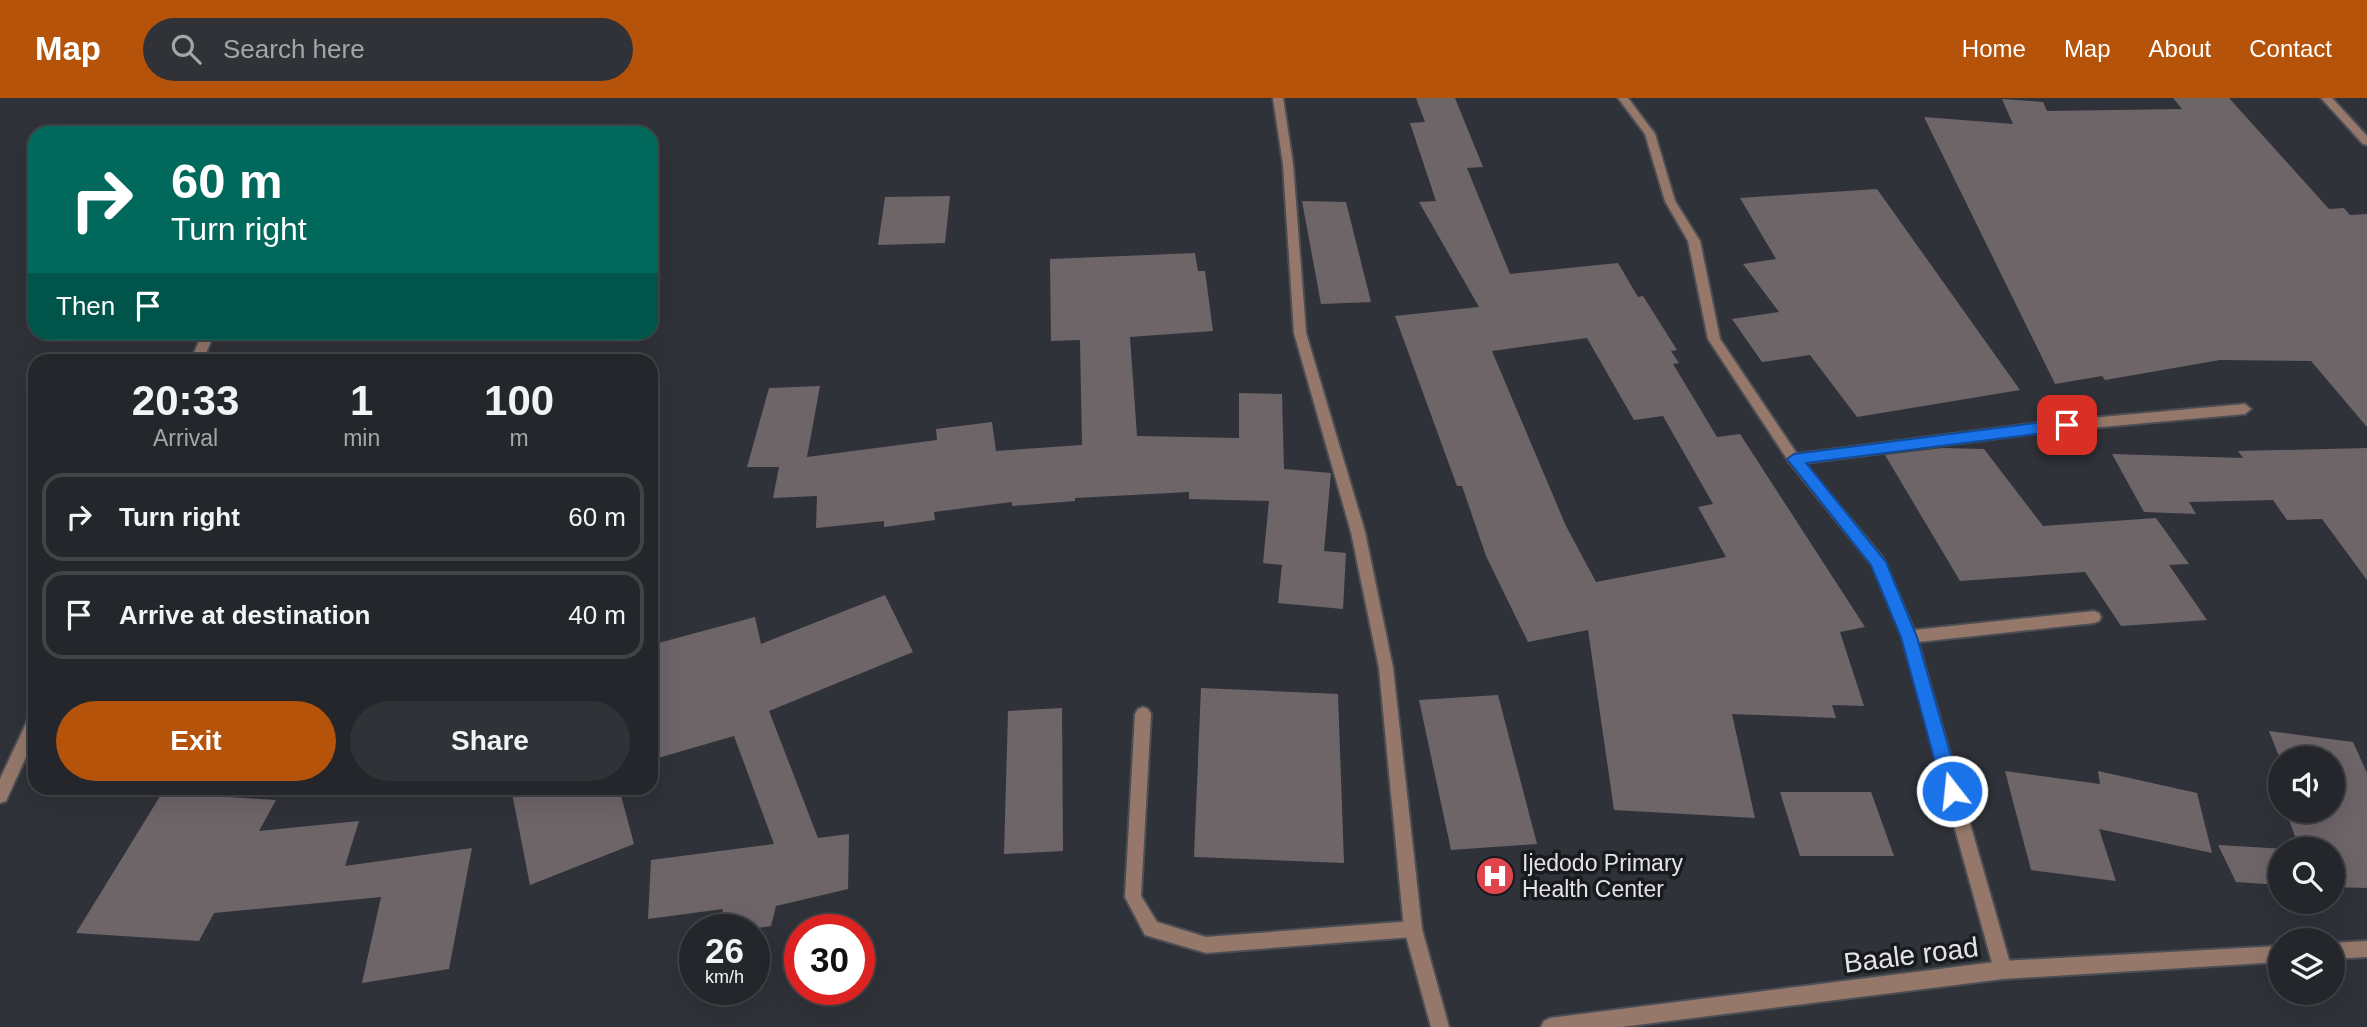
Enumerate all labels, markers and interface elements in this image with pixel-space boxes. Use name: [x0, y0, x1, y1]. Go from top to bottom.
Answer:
search box: [143, 18, 633, 81]
text: Map: [35, 30, 101, 67]
icon: search: [167, 30, 205, 68]
text: Search here: [223, 34, 365, 64]
text: Home: [1962, 35, 2026, 62]
text: Map: [2064, 35, 2111, 62]
text: About: [2149, 35, 2211, 62]
text: Contact: [2249, 35, 2332, 62]
icon: right: [56, 154, 147, 245]
text: 60 m: [171, 154, 283, 208]
text: Turn right: [171, 211, 307, 247]
icon: arrive: [129, 287, 167, 325]
text: Then: [56, 291, 115, 321]
text: 20:33: [132, 377, 239, 424]
text: 1: [350, 377, 373, 424]
text: 100: [484, 377, 554, 424]
pin: [2037, 395, 2097, 455]
icon: arrive: [2048, 406, 2086, 444]
text: Arrival: [153, 425, 218, 451]
text: min: [343, 425, 380, 451]
text: m: [510, 425, 529, 451]
icon: right: [60, 498, 98, 536]
text: Turn right: [119, 502, 240, 532]
text: 60 m: [568, 502, 626, 532]
icon: arrive: [60, 596, 98, 634]
text: Arrive at destination: [119, 600, 370, 630]
text: 40 m: [568, 600, 626, 630]
button: Exit: [56, 701, 336, 781]
button: Share: [350, 701, 630, 781]
map controls: [2268, 746, 2345, 1005]
button: sound: [2268, 746, 2345, 823]
position arrow: [1915, 754, 1989, 828]
button: search: [2268, 837, 2345, 914]
place label: Ijedodo Primary Health Center: [1522, 850, 1684, 902]
hospital icon: Ijedodo Primary Health Center: [1474, 855, 1516, 897]
speed limit sign: 30: [784, 914, 875, 1005]
button: layers: [2268, 928, 2345, 1005]
text: 26: [705, 931, 744, 970]
street label: Baale road: [1842, 931, 1980, 979]
text: km/h: [705, 967, 744, 987]

